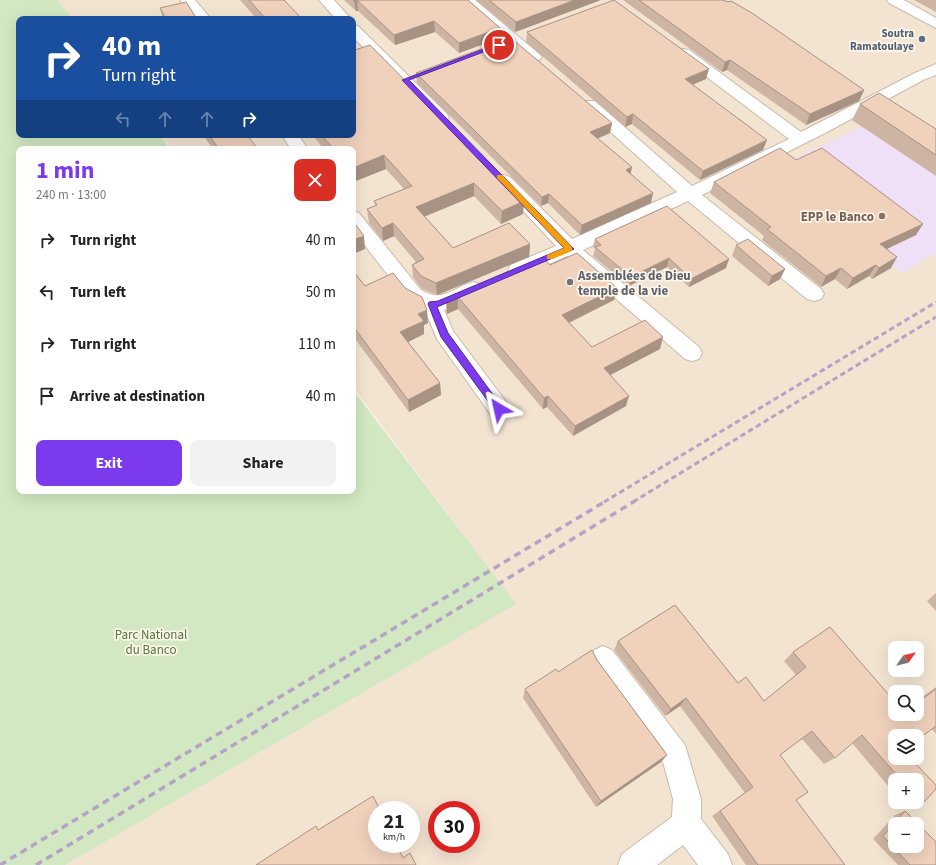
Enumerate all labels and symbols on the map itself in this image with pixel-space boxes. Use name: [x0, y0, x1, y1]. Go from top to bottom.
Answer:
place label: Soutra Ramatoulaye: [850, 26, 914, 54]
pin: [482, 28, 516, 62]
marker: Soutra Ramatoulaye: [917, 34, 927, 44]
place label: EPP le Banco: [801, 208, 874, 226]
marker: EPP le Banco: [877, 211, 887, 221]
place label: Assemblées de Dieu temple de la vie: [577, 267, 691, 300]
marker: Assemblées de Dieu temple de la vie: [565, 277, 575, 287]
position arrow: [478, 388, 520, 430]
park label: Parc National du Banco: [115, 626, 187, 659]
north arrow: [888, 641, 924, 677]
speed limit sign: 30: [428, 801, 480, 853]

